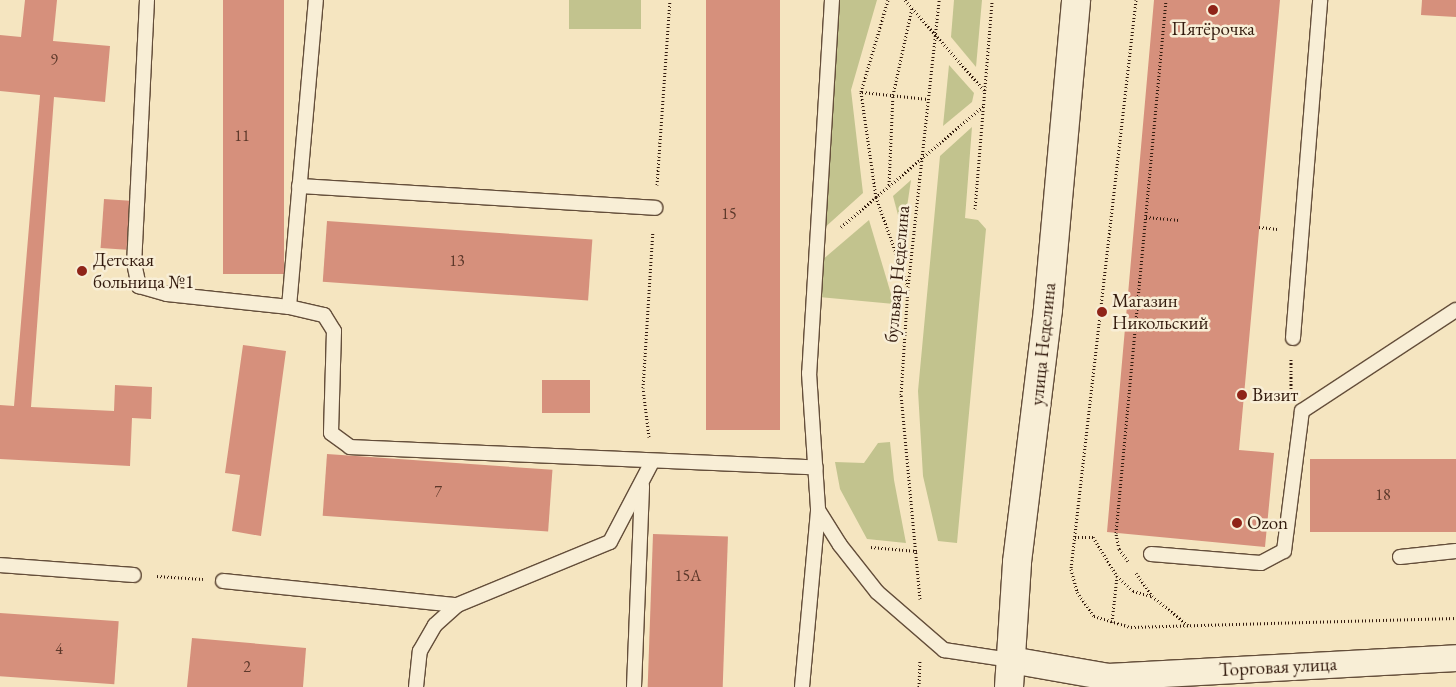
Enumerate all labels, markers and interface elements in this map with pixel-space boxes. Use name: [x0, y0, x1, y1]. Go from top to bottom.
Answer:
marker: Пятёрочка: [1207, 4, 1219, 16]
place label: Пятёрочка: [1171, 18, 1255, 40]
house number: 9: [50, 50, 58, 70]
house number: 11: [234, 126, 250, 146]
house number: 15: [721, 204, 737, 224]
street label: бульвар Неделина: [880, 204, 914, 344]
place label: Детская больница №1: [93, 249, 194, 293]
house number: 13: [449, 251, 465, 271]
marker: Детская больница №1: [75, 264, 89, 278]
street label: улица Неделина: [1025, 281, 1061, 407]
place label: Магазин Никольский: [1112, 290, 1208, 334]
marker: Магазин Никольский: [1096, 306, 1108, 318]
place label: Визит: [1252, 384, 1298, 406]
marker: Визит: [1236, 389, 1248, 401]
house number: 7: [434, 482, 442, 502]
house number: 18: [1375, 485, 1391, 505]
place label: Ozon: [1247, 512, 1288, 534]
marker: Ozon: [1231, 517, 1243, 529]
house number: 15А: [675, 566, 701, 586]
house number: 4: [55, 639, 63, 659]
street label: Торговая улица: [1218, 653, 1338, 681]
house number: 2: [243, 657, 251, 677]

